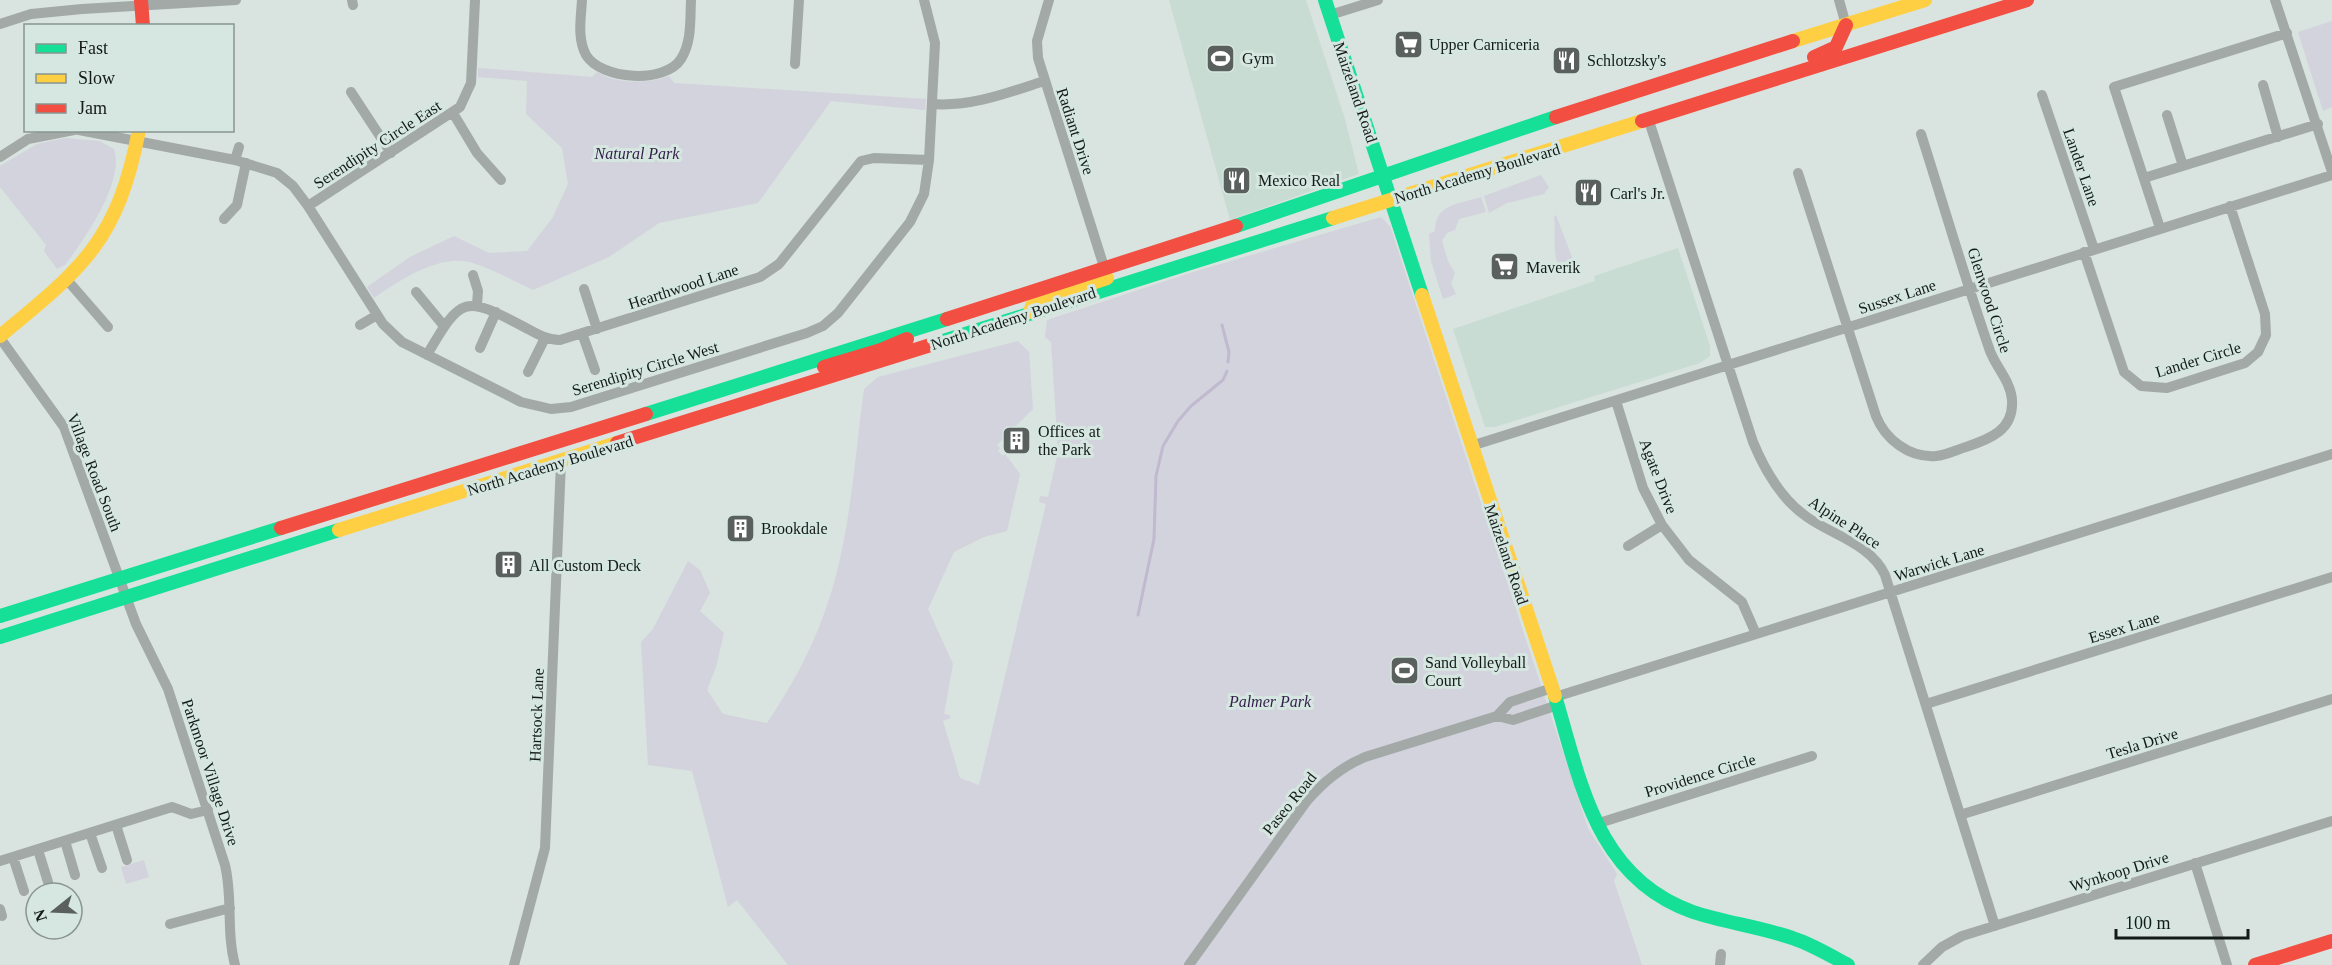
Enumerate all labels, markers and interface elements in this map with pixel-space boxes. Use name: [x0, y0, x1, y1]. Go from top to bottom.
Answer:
legend: [24, 24, 234, 132]
supermarket icon: Upper Carniceria: [1392, 28, 1424, 60]
place label: Upper Carniceria: [1429, 36, 1540, 54]
text: Fast: [78, 38, 108, 58]
street label: Maizeland Road: [1330, 40, 1381, 145]
sports icon: Gym: [1205, 42, 1237, 74]
restaurant icon: Schlotzsky's: [1550, 44, 1582, 76]
place label: Gym: [1242, 50, 1275, 68]
place label: Schlotzsky's: [1587, 52, 1666, 70]
text: Slow: [78, 68, 115, 88]
street label: Radiant Drive: [1054, 86, 1098, 177]
street label: Serendipity Circle East: [310, 97, 445, 193]
text: Jam: [78, 98, 107, 118]
street label: Lander Lane: [2060, 126, 2103, 208]
street label: North Academy Boulevard: [1392, 140, 1562, 208]
park label: Natural Park: [594, 145, 680, 162]
restaurant icon: Mexico Real: [1221, 164, 1253, 196]
place label: Mexico Real: [1258, 172, 1341, 189]
restaurant icon: Carl's Jr.: [1573, 177, 1605, 209]
place label: Carl's Jr.: [1610, 185, 1665, 202]
street label: Glenwood Circle: [1964, 245, 2015, 355]
supermarket icon: Maverik: [1489, 251, 1521, 283]
place label: Maverik: [1526, 259, 1580, 276]
street label: Hearthwood Lane: [626, 261, 740, 312]
street label: Sussex Lane: [1856, 276, 1938, 317]
street label: North Academy Boulevard: [929, 284, 1098, 354]
street label: Serendipity Circle West: [570, 338, 721, 400]
street label: Lander Circle: [2153, 338, 2243, 381]
street label: Village Road South: [63, 411, 125, 534]
place label: Offices at the Park: [1038, 423, 1101, 458]
building icon: Offices at the Park: [1001, 424, 1033, 456]
street label: North Academy Boulevard: [465, 432, 635, 500]
street label: Agate Drive: [1636, 436, 1681, 516]
street label: Alpine Place: [1805, 493, 1884, 553]
street label: Maizeland Road: [1481, 502, 1532, 607]
building icon: Brookdale: [724, 512, 756, 544]
place label: Brookdale: [761, 520, 828, 537]
street label: Warwick Lane: [1892, 541, 1986, 584]
building icon: All Custom Deck: [492, 549, 524, 581]
place label: All Custom Deck: [529, 557, 641, 574]
street label: Essex Lane: [2087, 609, 2162, 646]
place label: Sand Volleyball Court: [1425, 654, 1527, 689]
sports icon: Sand Volleyball Court: [1388, 655, 1420, 687]
street label: Hartsock Lane: [526, 668, 547, 762]
park label: Palmer Park: [1228, 693, 1312, 710]
street label: Parkmoor Village Drive: [178, 697, 242, 848]
street label: Tesla Drive: [2104, 725, 2180, 762]
street label: Providence Circle: [1643, 751, 1758, 800]
street label: Paseo Road: [1259, 769, 1320, 838]
street label: Wynkoop Drive: [2068, 848, 2171, 896]
north arrow: [24, 881, 84, 941]
scale bar: [2116, 902, 2248, 940]
text: N: [30, 907, 50, 924]
text: 100 m: [2125, 913, 2171, 933]

